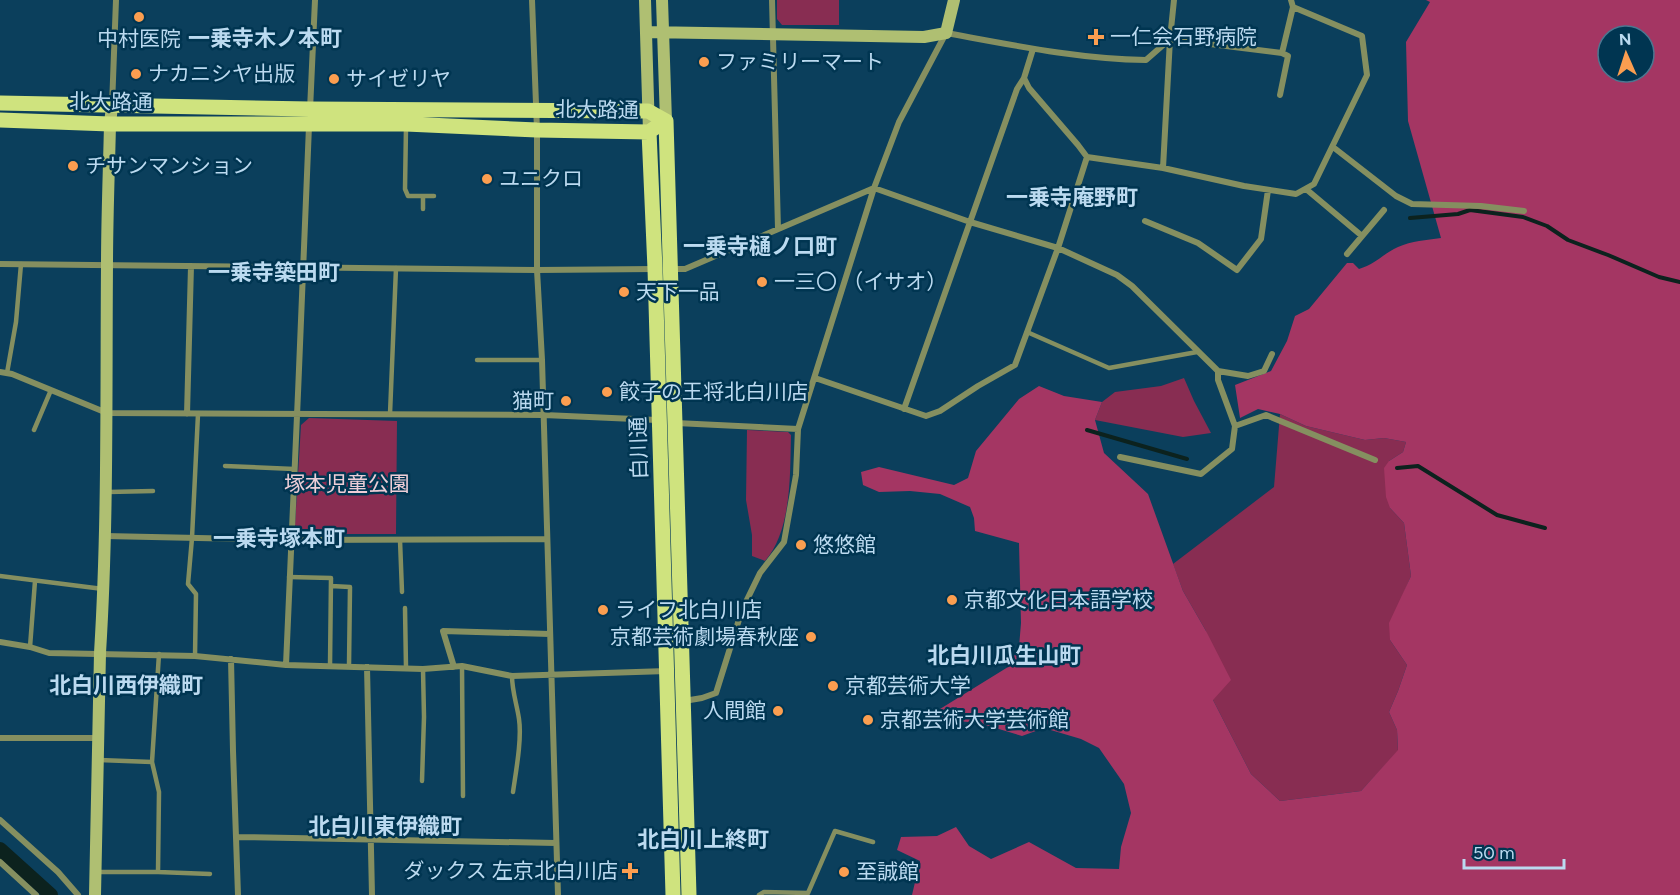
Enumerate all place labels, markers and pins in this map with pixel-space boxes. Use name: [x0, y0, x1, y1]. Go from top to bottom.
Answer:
marker: 中村医院: [132, 10, 146, 24]
place label: 一仁会石野病院: [1110, 24, 1257, 49]
place label: 中村医院: [97, 26, 181, 51]
marker: 一仁会石野病院: [1087, 28, 1105, 46]
place label: ファミリーマート: [716, 49, 884, 74]
marker: ファミリーマート: [697, 55, 711, 69]
place label: ナカニシヤ出版: [148, 61, 295, 86]
place label: サイゼリヤ: [346, 66, 451, 91]
marker: ナカニシヤ出版: [129, 67, 143, 81]
marker: サイゼリヤ: [327, 72, 341, 86]
place label: チサンマンション: [85, 153, 253, 178]
marker: チサンマンション: [66, 159, 80, 173]
place label: ユニクロ: [499, 166, 583, 191]
marker: ユニクロ: [480, 172, 494, 186]
place label: 一三〇 （イサオ）: [774, 269, 947, 294]
marker: 一三〇 （イサオ）: [755, 275, 769, 289]
place label: 天下一品: [636, 279, 720, 304]
marker: 天下一品: [617, 285, 631, 299]
place label: 餃子の王将北白川店: [619, 379, 808, 404]
marker: 餃子の王将北白川店: [600, 385, 614, 399]
place label: 猫町: [512, 388, 554, 413]
marker: 猫町: [559, 394, 573, 408]
place label: 悠悠館: [813, 532, 876, 557]
marker: 悠悠館: [794, 538, 808, 552]
place label: 京都文化日本語学校: [964, 587, 1153, 612]
marker: 京都文化日本語学校: [945, 593, 959, 607]
place label: ライフ北白川店: [615, 597, 762, 622]
marker: ライフ北白川店: [596, 603, 610, 617]
place label: 京都芸術劇場春秋座: [610, 624, 799, 649]
marker: 京都芸術劇場春秋座: [804, 630, 818, 644]
place label: 京都芸術大学: [845, 673, 971, 698]
marker: 京都芸術大学: [826, 679, 840, 693]
place label: 人間館: [703, 698, 766, 723]
marker: 人間館: [771, 704, 785, 718]
place label: 京都芸術大学芸術館: [880, 707, 1069, 732]
marker: 京都芸術大学芸術館: [861, 713, 875, 727]
place label: ダックス 左京北白川店: [403, 858, 618, 883]
place label: 至誠館: [856, 859, 919, 884]
marker: ダックス 左京北白川店: [623, 864, 637, 878]
marker: 至誠館: [837, 865, 851, 879]

